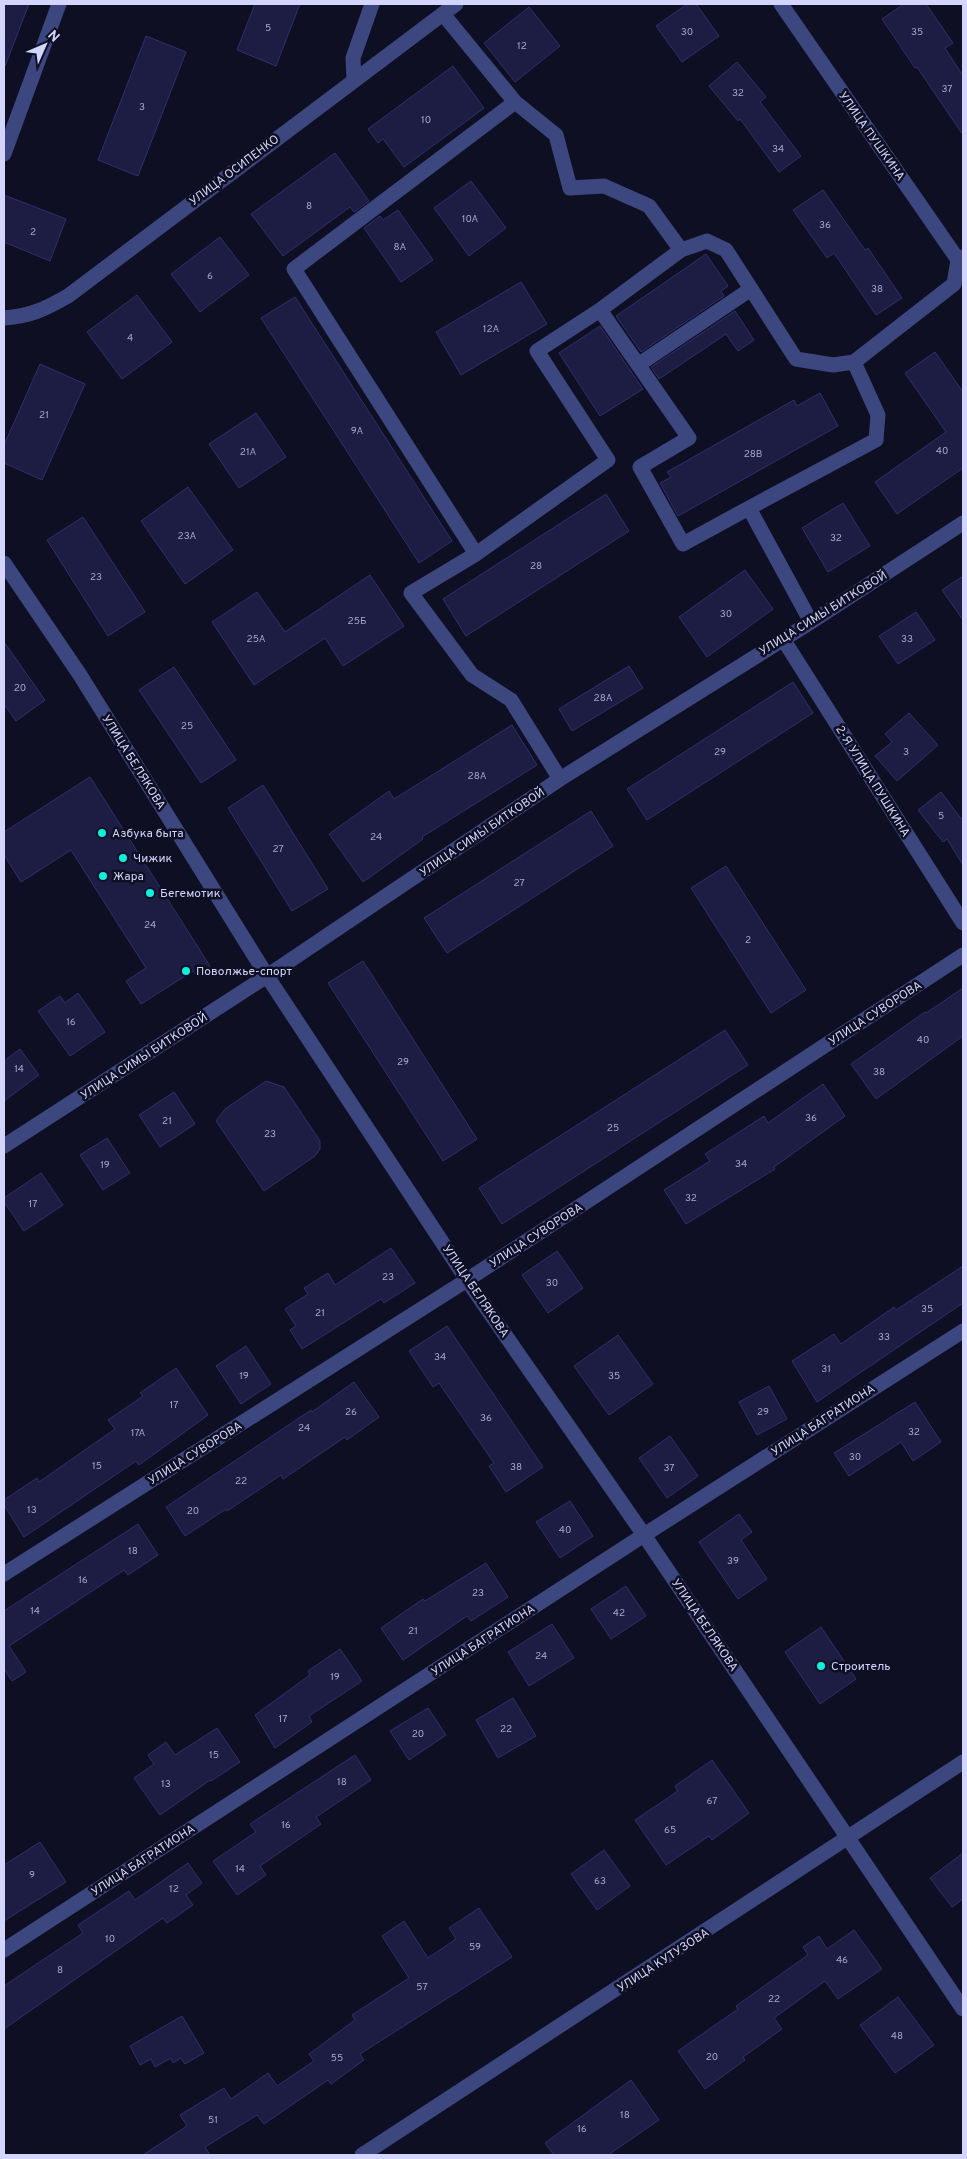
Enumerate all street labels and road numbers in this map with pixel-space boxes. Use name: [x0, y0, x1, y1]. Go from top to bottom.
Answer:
street label: УЛИЦА ПУШКИНА: [834, 89, 908, 184]
street label: УЛИЦА ОСИПЕНКО: [186, 132, 283, 210]
street label: УЛИЦА СИМЫ БИТКОВОЙ: [757, 568, 891, 660]
street label: УЛИЦА БЕЛЯКОВА: [98, 712, 169, 813]
street label: 2-Я УЛИЦА ПУШКИНА: [831, 723, 913, 840]
street label: УЛИЦА СИМЫ БИТКОВОЙ: [417, 785, 548, 881]
street label: УЛИЦА СУВОРОВА: [826, 978, 925, 1050]
street label: УЛИЦА СИМЫ БИТКОВОЙ: [78, 1010, 211, 1104]
street label: УЛИЦА СУВОРОВА: [487, 1200, 586, 1272]
street label: УЛИЦА БЕЛЯКОВА: [438, 1242, 512, 1341]
street label: УЛИЦА БАГРАТИОНА: [769, 1381, 878, 1460]
street label: УЛИЦА СУВОРОВА: [145, 1418, 246, 1489]
street label: УЛИЦА БЕЛЯКОВА: [667, 1576, 741, 1675]
street label: УЛИЦА БАГРАТИОНА: [429, 1601, 538, 1680]
street label: УЛИЦА БАГРАТИОНА: [89, 1821, 198, 1900]
street label: УЛИЦА КУТУЗОВА: [615, 1925, 713, 1997]

